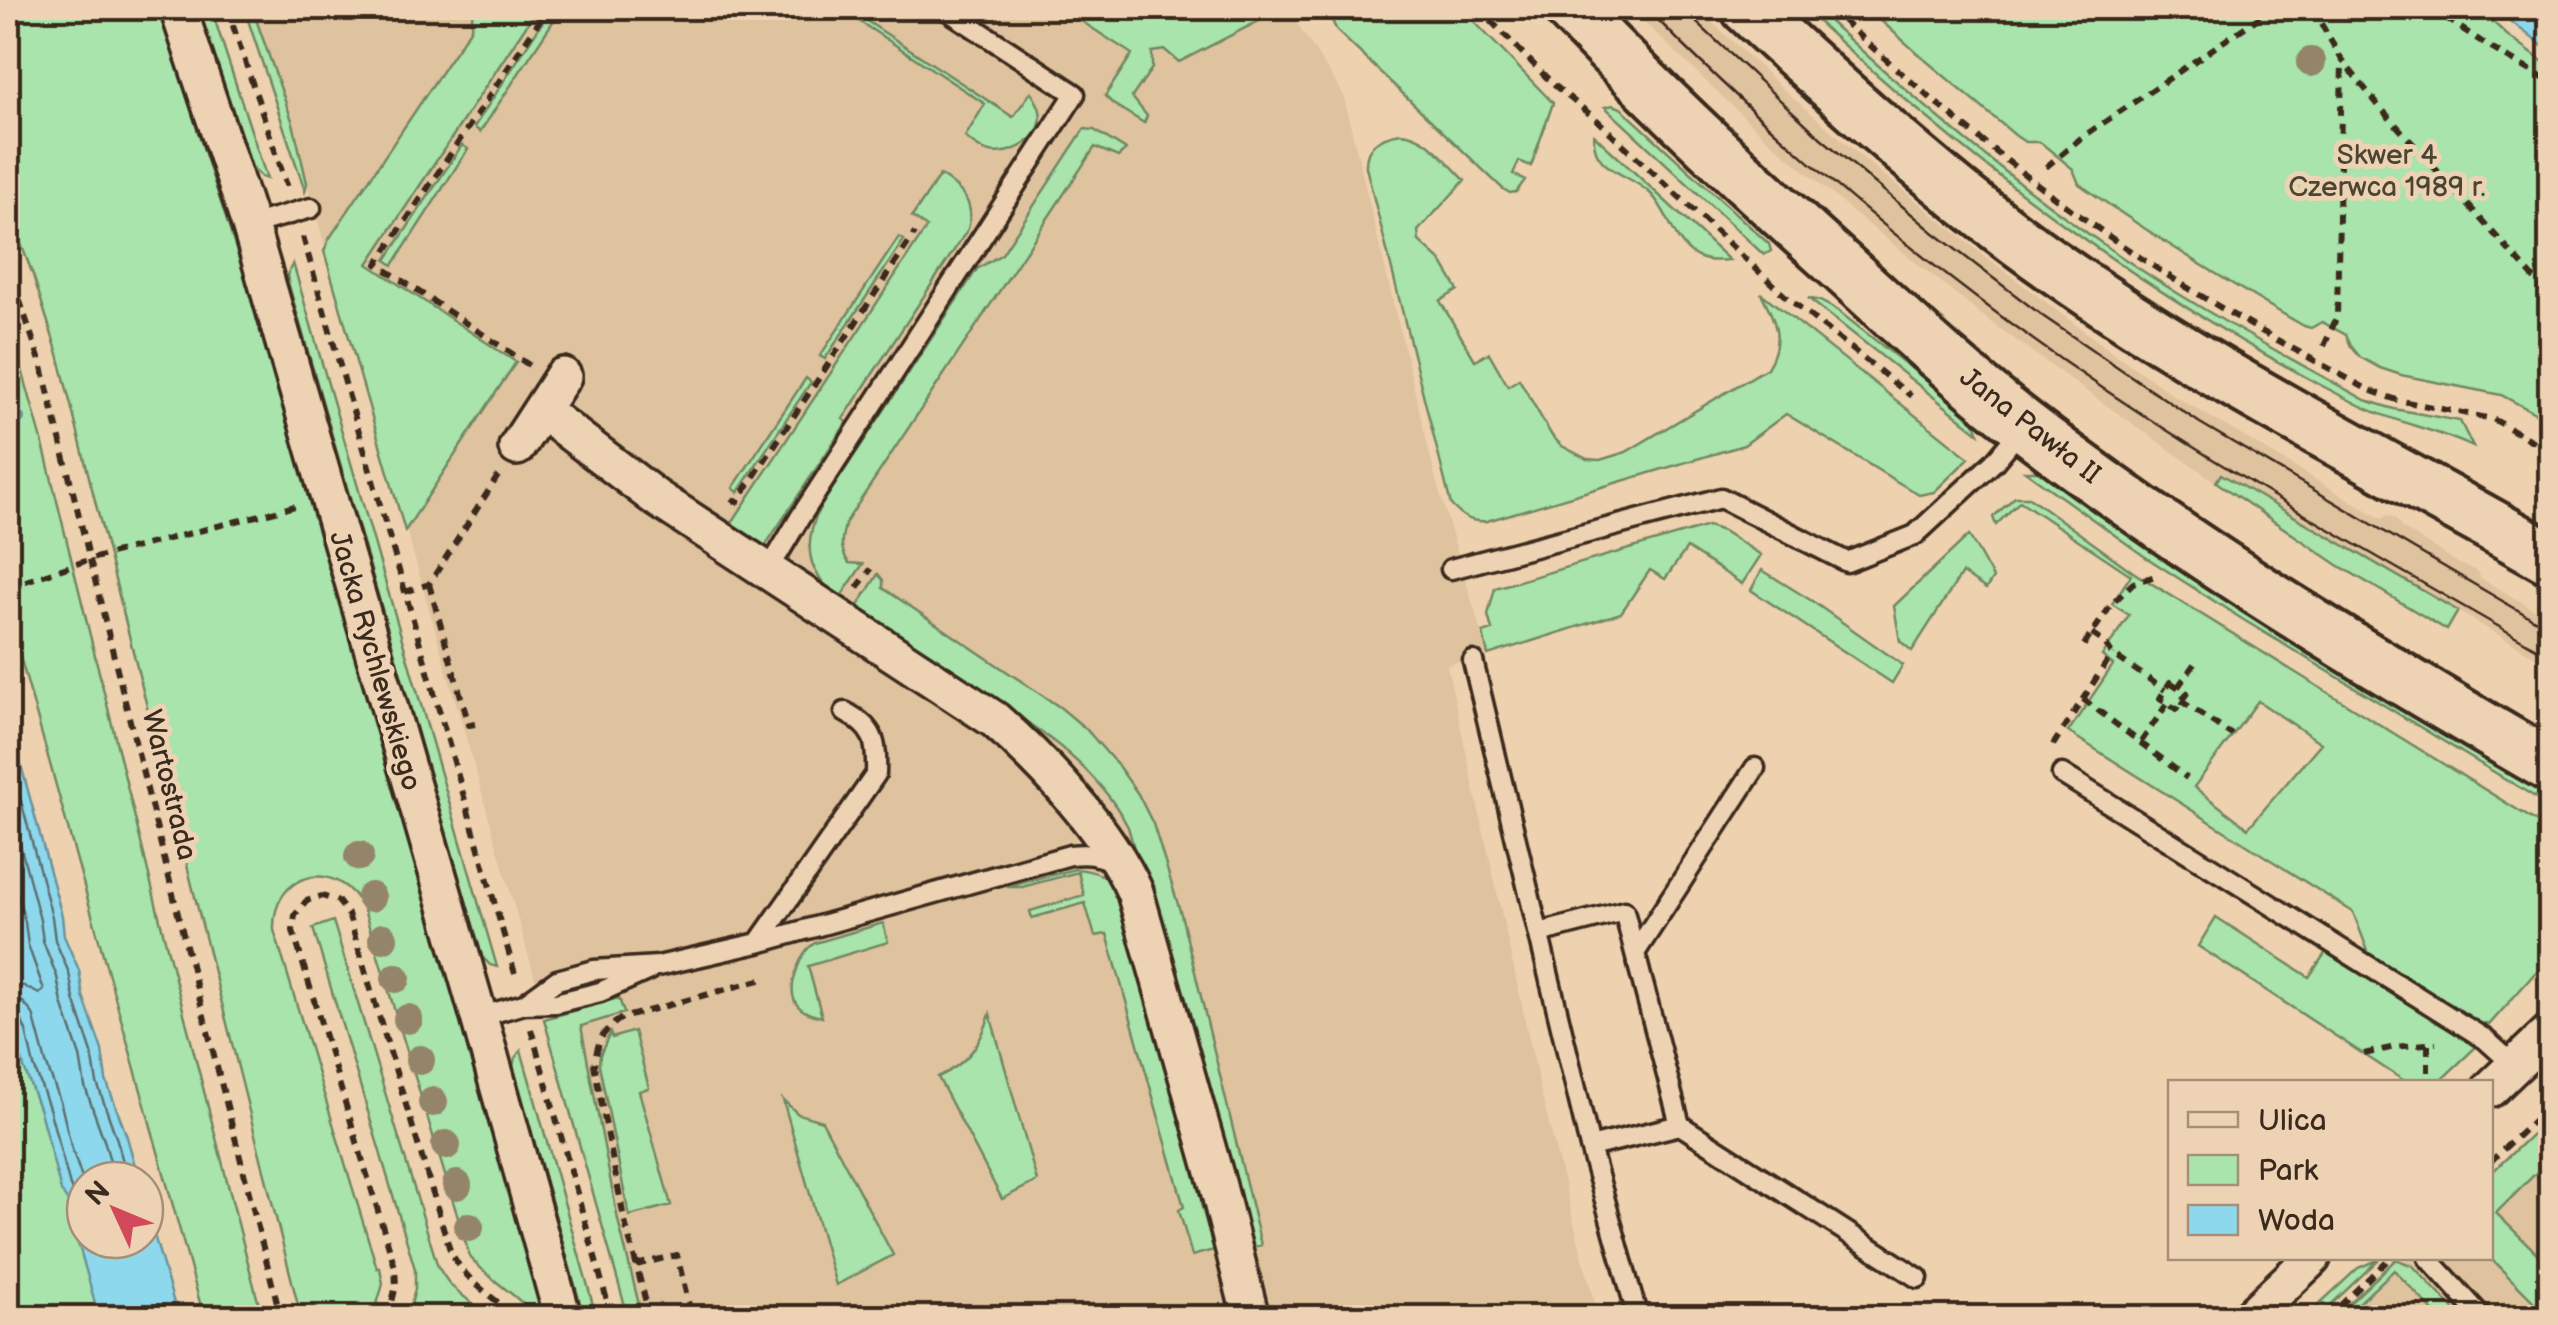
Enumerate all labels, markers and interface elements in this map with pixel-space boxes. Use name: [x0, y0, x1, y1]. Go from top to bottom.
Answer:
park label: Skwer 4 Czerwca 1989 r.: [2288, 139, 2486, 204]
street label: Jana Pawła II: [1953, 361, 2107, 491]
street label: Jacka Rychlewskiego: [322, 527, 428, 795]
street label: Wartostrada: [134, 706, 204, 864]
legend: [2168, 1080, 2493, 1260]
text: Ulica: [2258, 1103, 2327, 1139]
text: Park: [2258, 1153, 2318, 1189]
north arrow: [65, 1160, 165, 1260]
text: N: [79, 1175, 117, 1213]
text: Woda: [2258, 1203, 2335, 1239]

